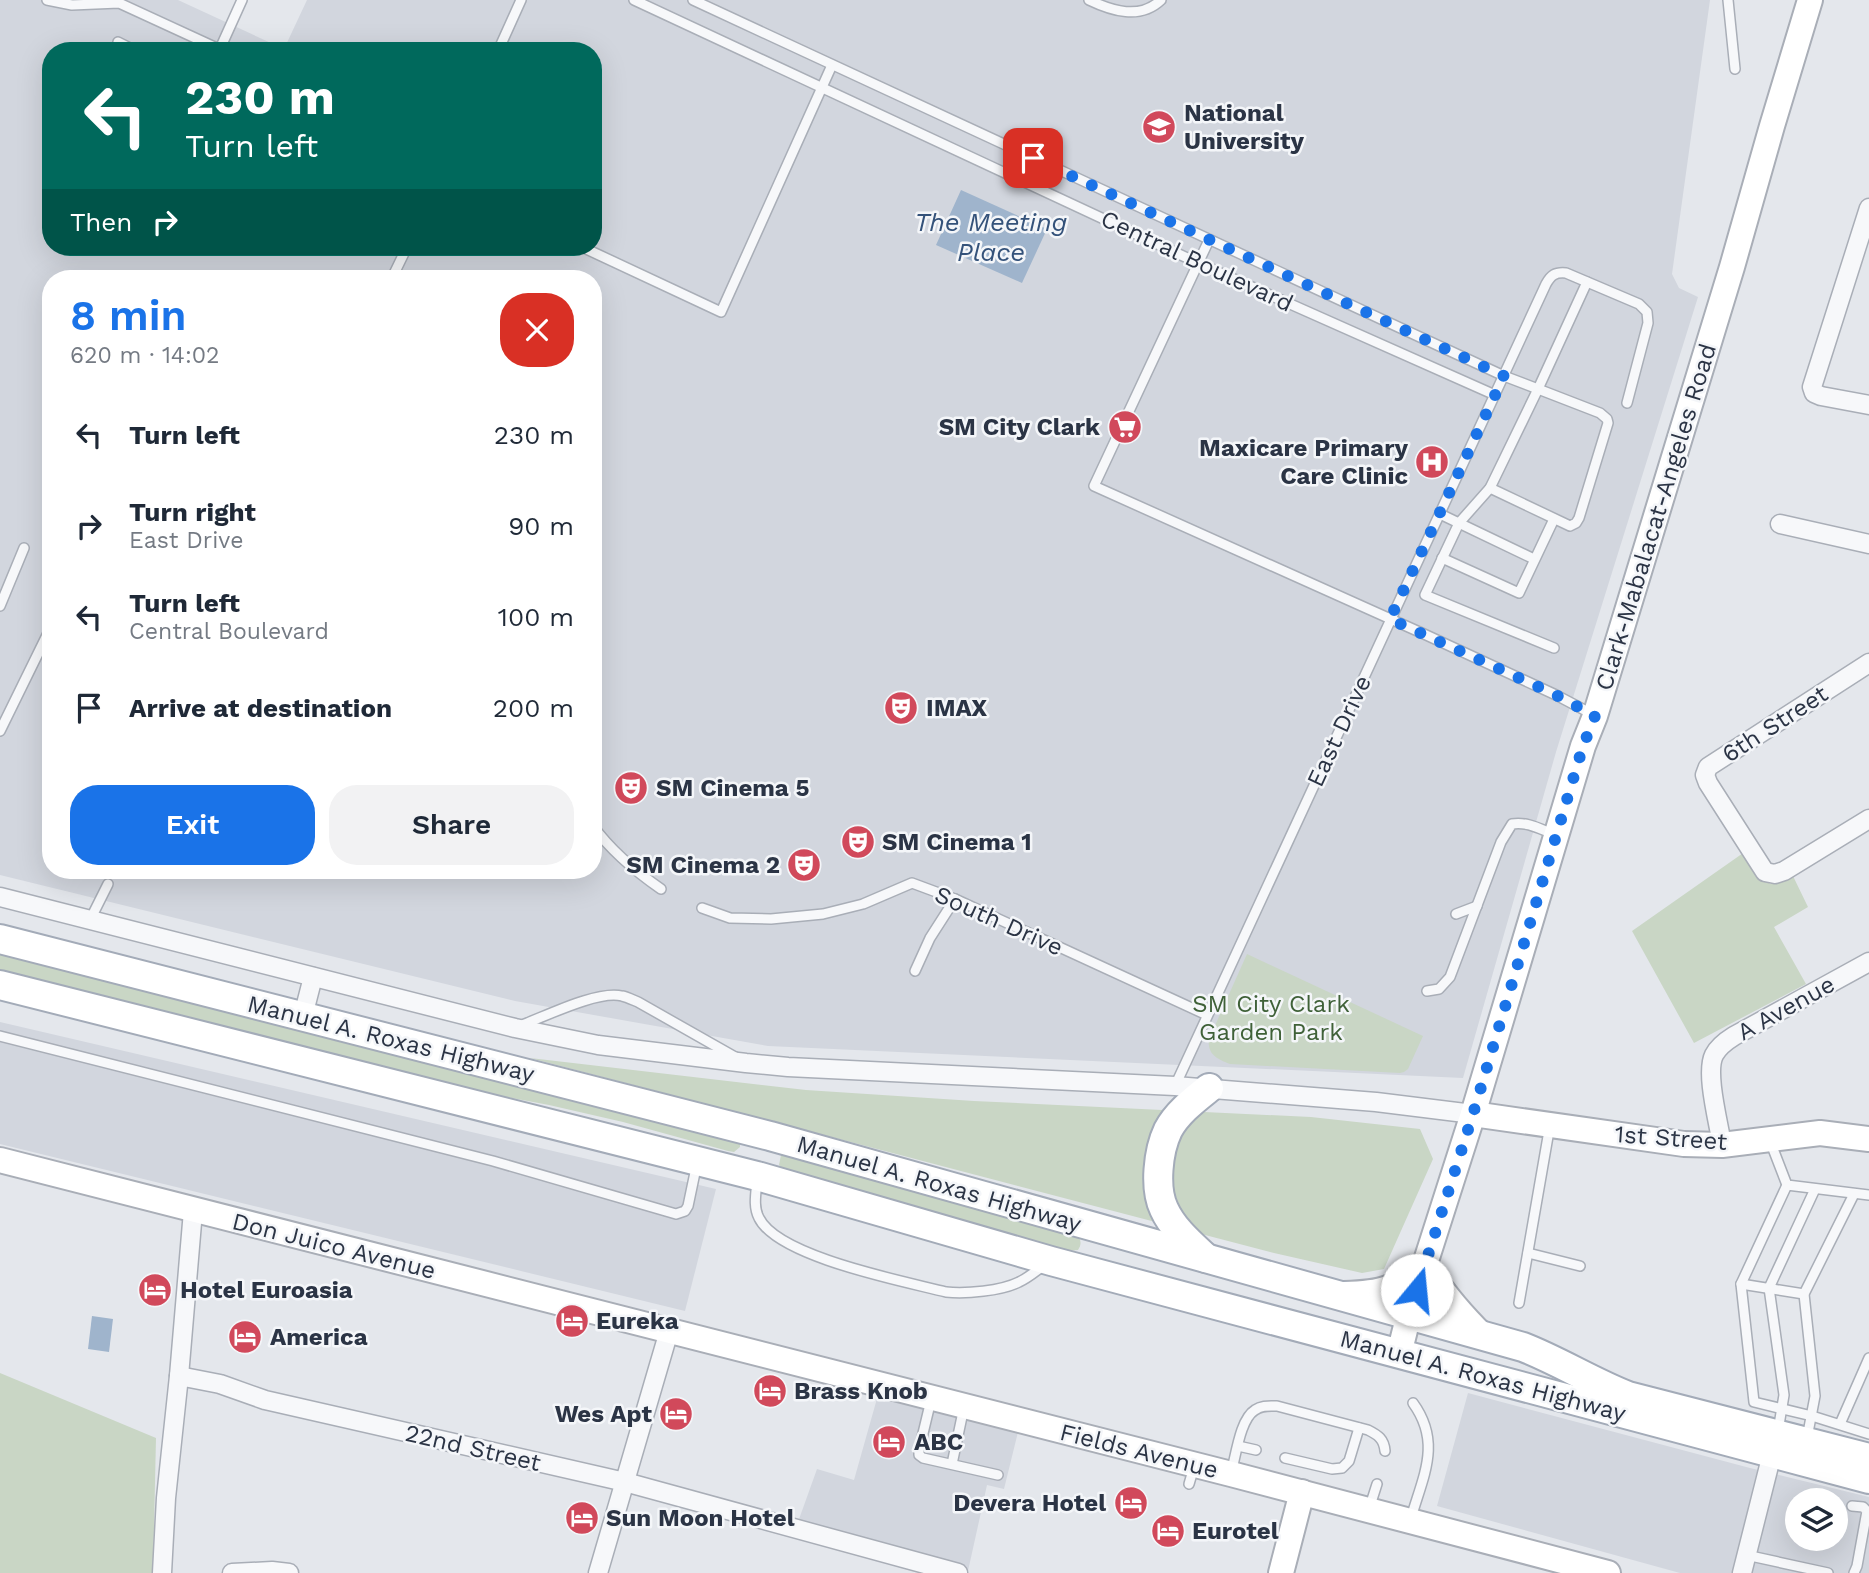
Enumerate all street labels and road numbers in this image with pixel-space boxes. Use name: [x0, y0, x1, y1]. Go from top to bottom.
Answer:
street label: Central Boulevard: [1096, 204, 1298, 318]
street label: Clark-Mabalacat-Angeles Road: [1590, 340, 1722, 694]
street label: East Drive: [1301, 671, 1377, 791]
street label: 6th Street: [1717, 680, 1833, 768]
street label: South Drive: [931, 880, 1067, 962]
street label: A Avenue: [1732, 970, 1840, 1046]
street label: Manuel A. Roxas Highway: [245, 990, 538, 1088]
street label: 1st Street: [1614, 1120, 1728, 1156]
street label: Manuel A. Roxas Highway: [793, 1130, 1085, 1238]
street label: Don Juico Avenue: [229, 1207, 439, 1285]
street label: Manuel A. Roxas Highway: [1337, 1324, 1630, 1428]
street label: Fields Avenue: [1057, 1418, 1221, 1484]
street label: 22nd Street: [402, 1419, 544, 1477]

